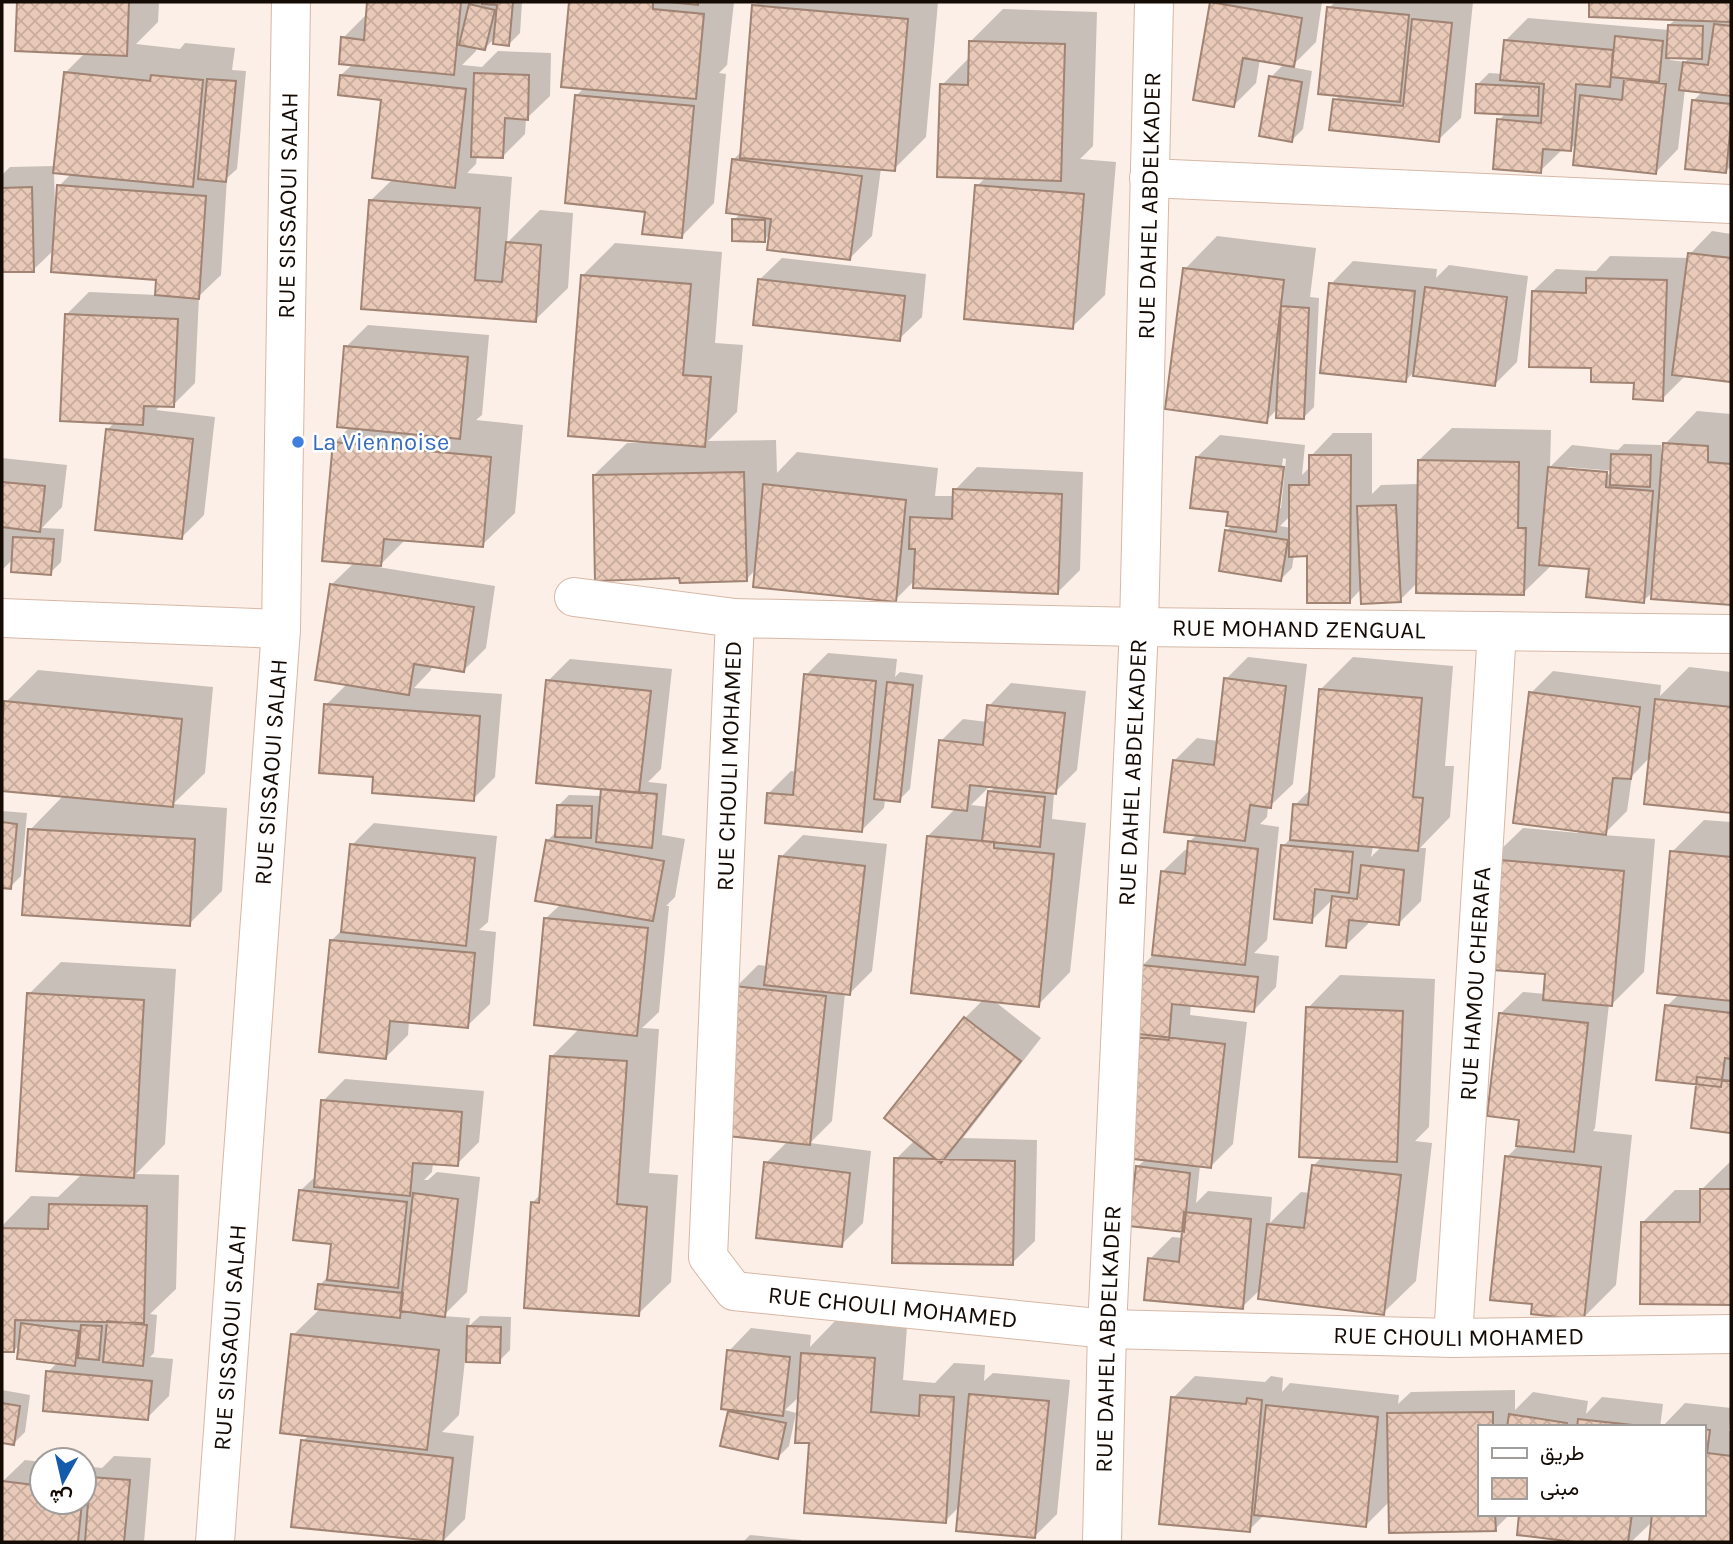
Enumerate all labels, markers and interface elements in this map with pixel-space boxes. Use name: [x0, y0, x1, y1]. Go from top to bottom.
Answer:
street label: RUE DAHEL ABDELKADER: [1132, 72, 1166, 340]
street label: RUE SISSAOUI SALAH: [272, 92, 304, 319]
place label: La Viennoise: [312, 428, 449, 456]
marker: La Viennoise: [290, 434, 306, 450]
street label: RUE MOHAND ZENGUAL: [1172, 613, 1426, 644]
street label: RUE DAHEL ABDELKADER: [1112, 638, 1152, 907]
street label: RUE CHOULI MOHAMED: [711, 640, 747, 892]
street label: RUE SISSAOUI SALAH: [249, 658, 293, 886]
street label: RUE HAMOU CHERAFA: [1454, 866, 1496, 1102]
street label: RUE DAHEL ABDELKADER: [1090, 1205, 1127, 1473]
street label: RUE SISSAOUI SALAH: [208, 1223, 252, 1452]
street label: RUE CHOULI MOHAMED: [767, 1281, 1019, 1334]
street label: RUE CHOULI MOHAMED: [1333, 1321, 1584, 1352]
legend: [1478, 1425, 1705, 1516]
text: طريق: [1540, 1441, 1585, 1466]
north arrow: [28, 1446, 98, 1516]
text: مبنى: [1540, 1476, 1579, 1500]
text: ش: [48, 1484, 74, 1509]

